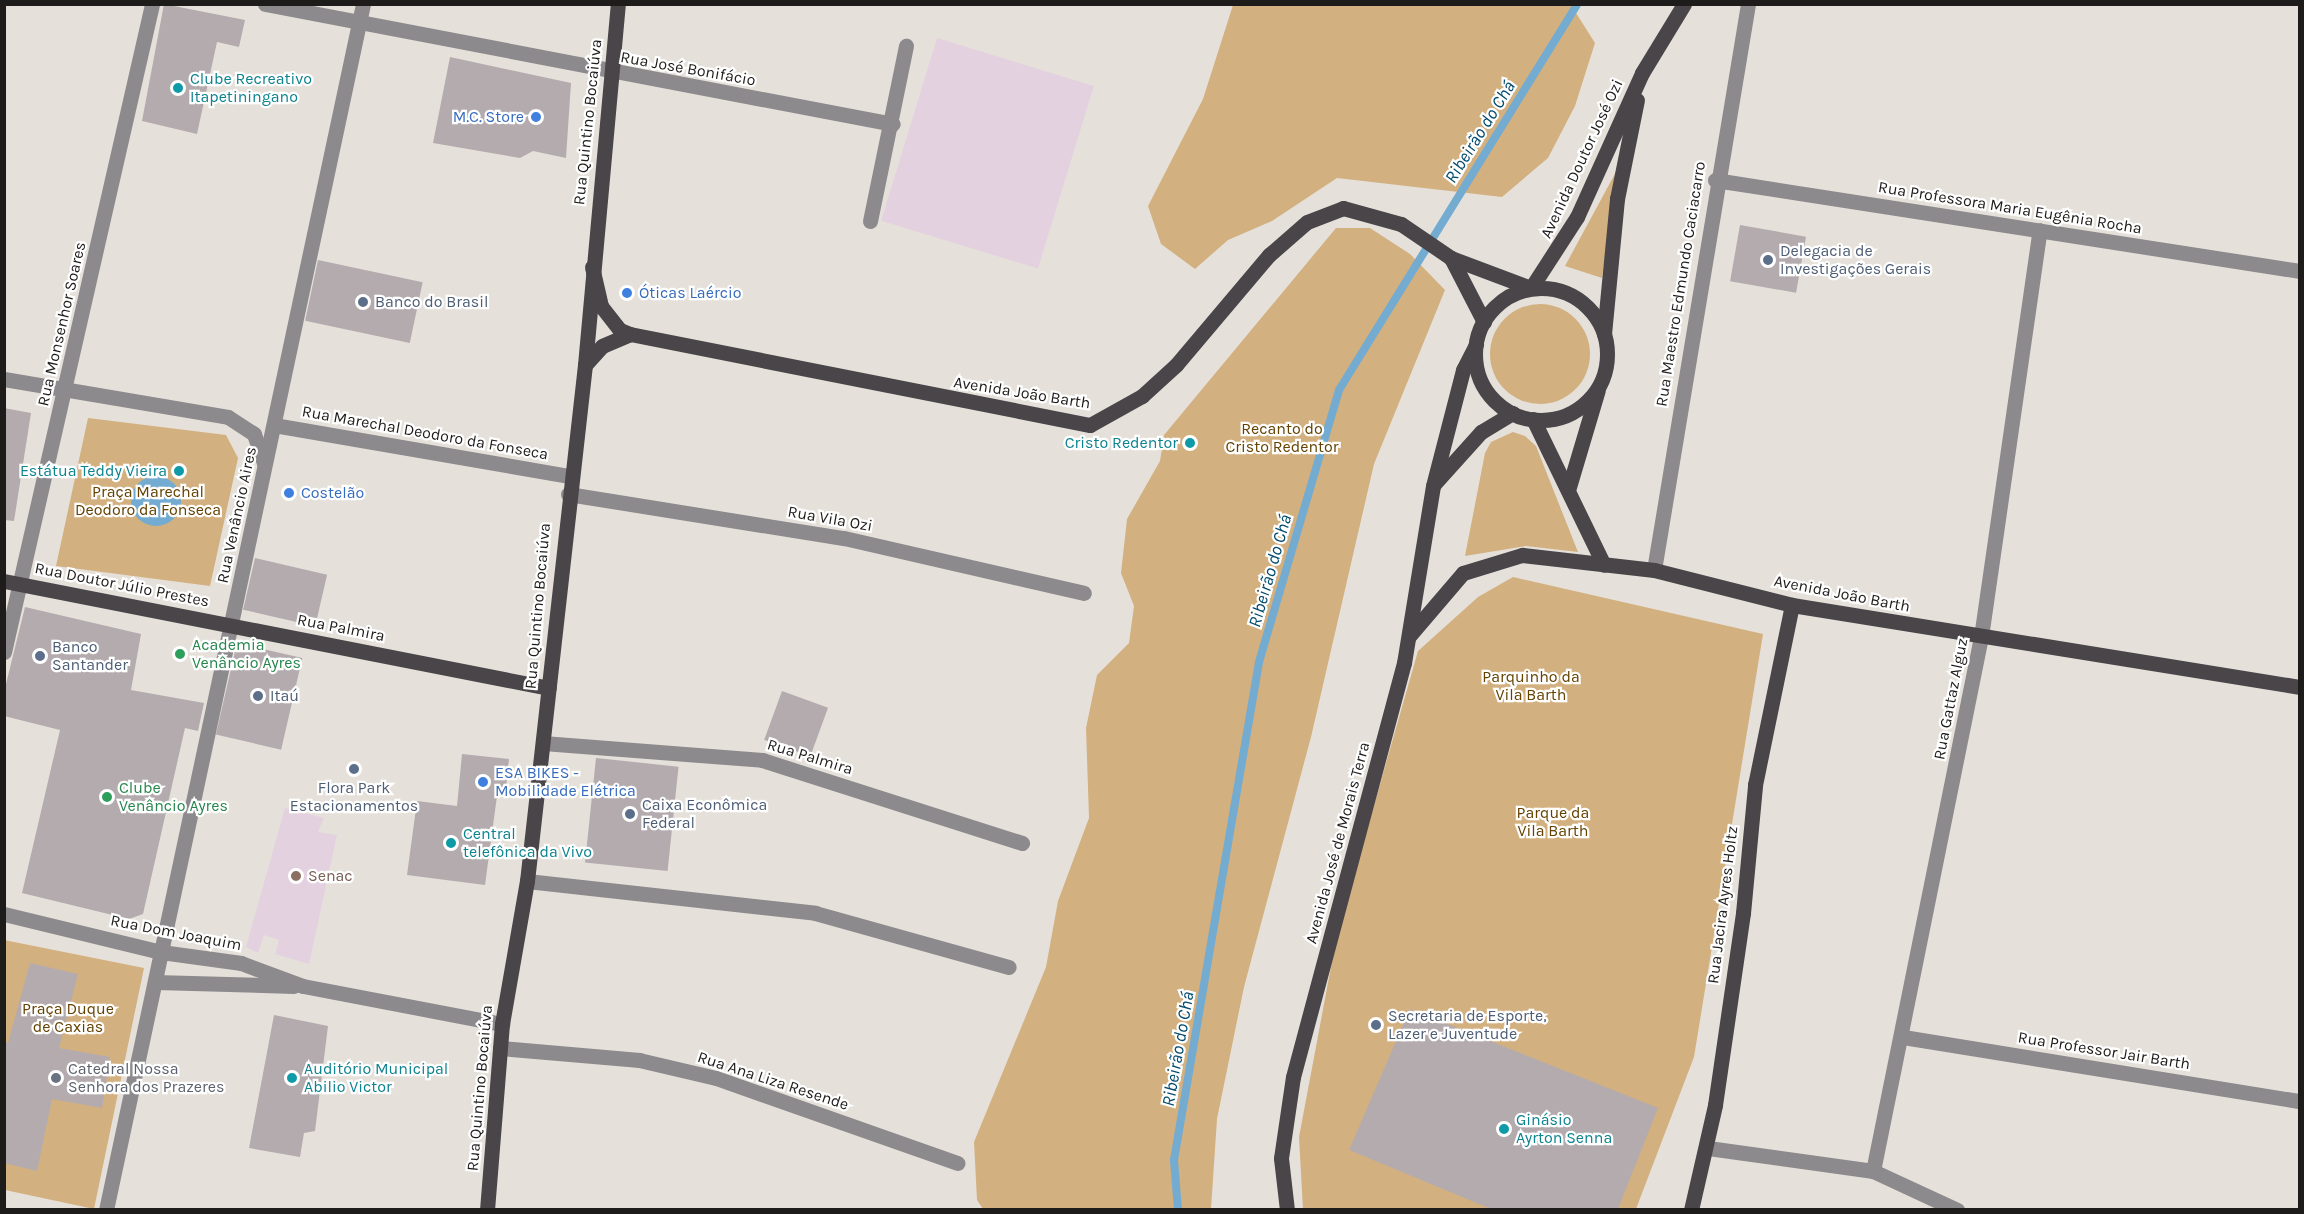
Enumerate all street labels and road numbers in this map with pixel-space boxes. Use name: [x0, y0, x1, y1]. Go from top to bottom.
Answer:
street label: Rua Quintino Bocaiúva: [570, 38, 606, 206]
street label: Rua José Bonifácio: [619, 48, 757, 90]
street label: Avenida Doutor José Ozi: [1537, 76, 1627, 242]
street label: Rua Maestro Edmundo Caciacarro: [1652, 160, 1710, 408]
street label: Rua Professora Maria Eugênia Rocha: [1877, 178, 2143, 238]
street label: Rua Monsenhor Soares: [34, 240, 90, 408]
street label: Avenida João Barth: [952, 373, 1092, 413]
street label: Rua Marechal Deodoro da Fonseca: [300, 402, 550, 464]
street label: Rua Venâncio Aires: [213, 445, 261, 585]
street label: Rua Vila Ozi: [786, 502, 874, 536]
street label: Rua Quintino Bocaiúva: [521, 522, 555, 690]
street label: Rua Doutor Júlio Prestes: [33, 559, 211, 611]
street label: Avenida João Barth: [1772, 571, 1912, 617]
street label: Rua Palmira: [296, 610, 386, 646]
street label: Rua Gattaz Alguz: [1930, 637, 1972, 761]
street label: Rua Palmira: [765, 735, 855, 779]
street label: Avenida José de Morais Terra: [1302, 740, 1374, 946]
street label: Rua Jacira Ayres Holtz: [1704, 825, 1742, 985]
street label: Rua Dom Joaquim: [109, 911, 243, 955]
street label: Rua Quintino Bocaiúva: [463, 1004, 497, 1172]
street label: Rua Professor Jair Barth: [2016, 1028, 2192, 1074]
street label: Rua Ana Liza Resende: [695, 1047, 851, 1115]

